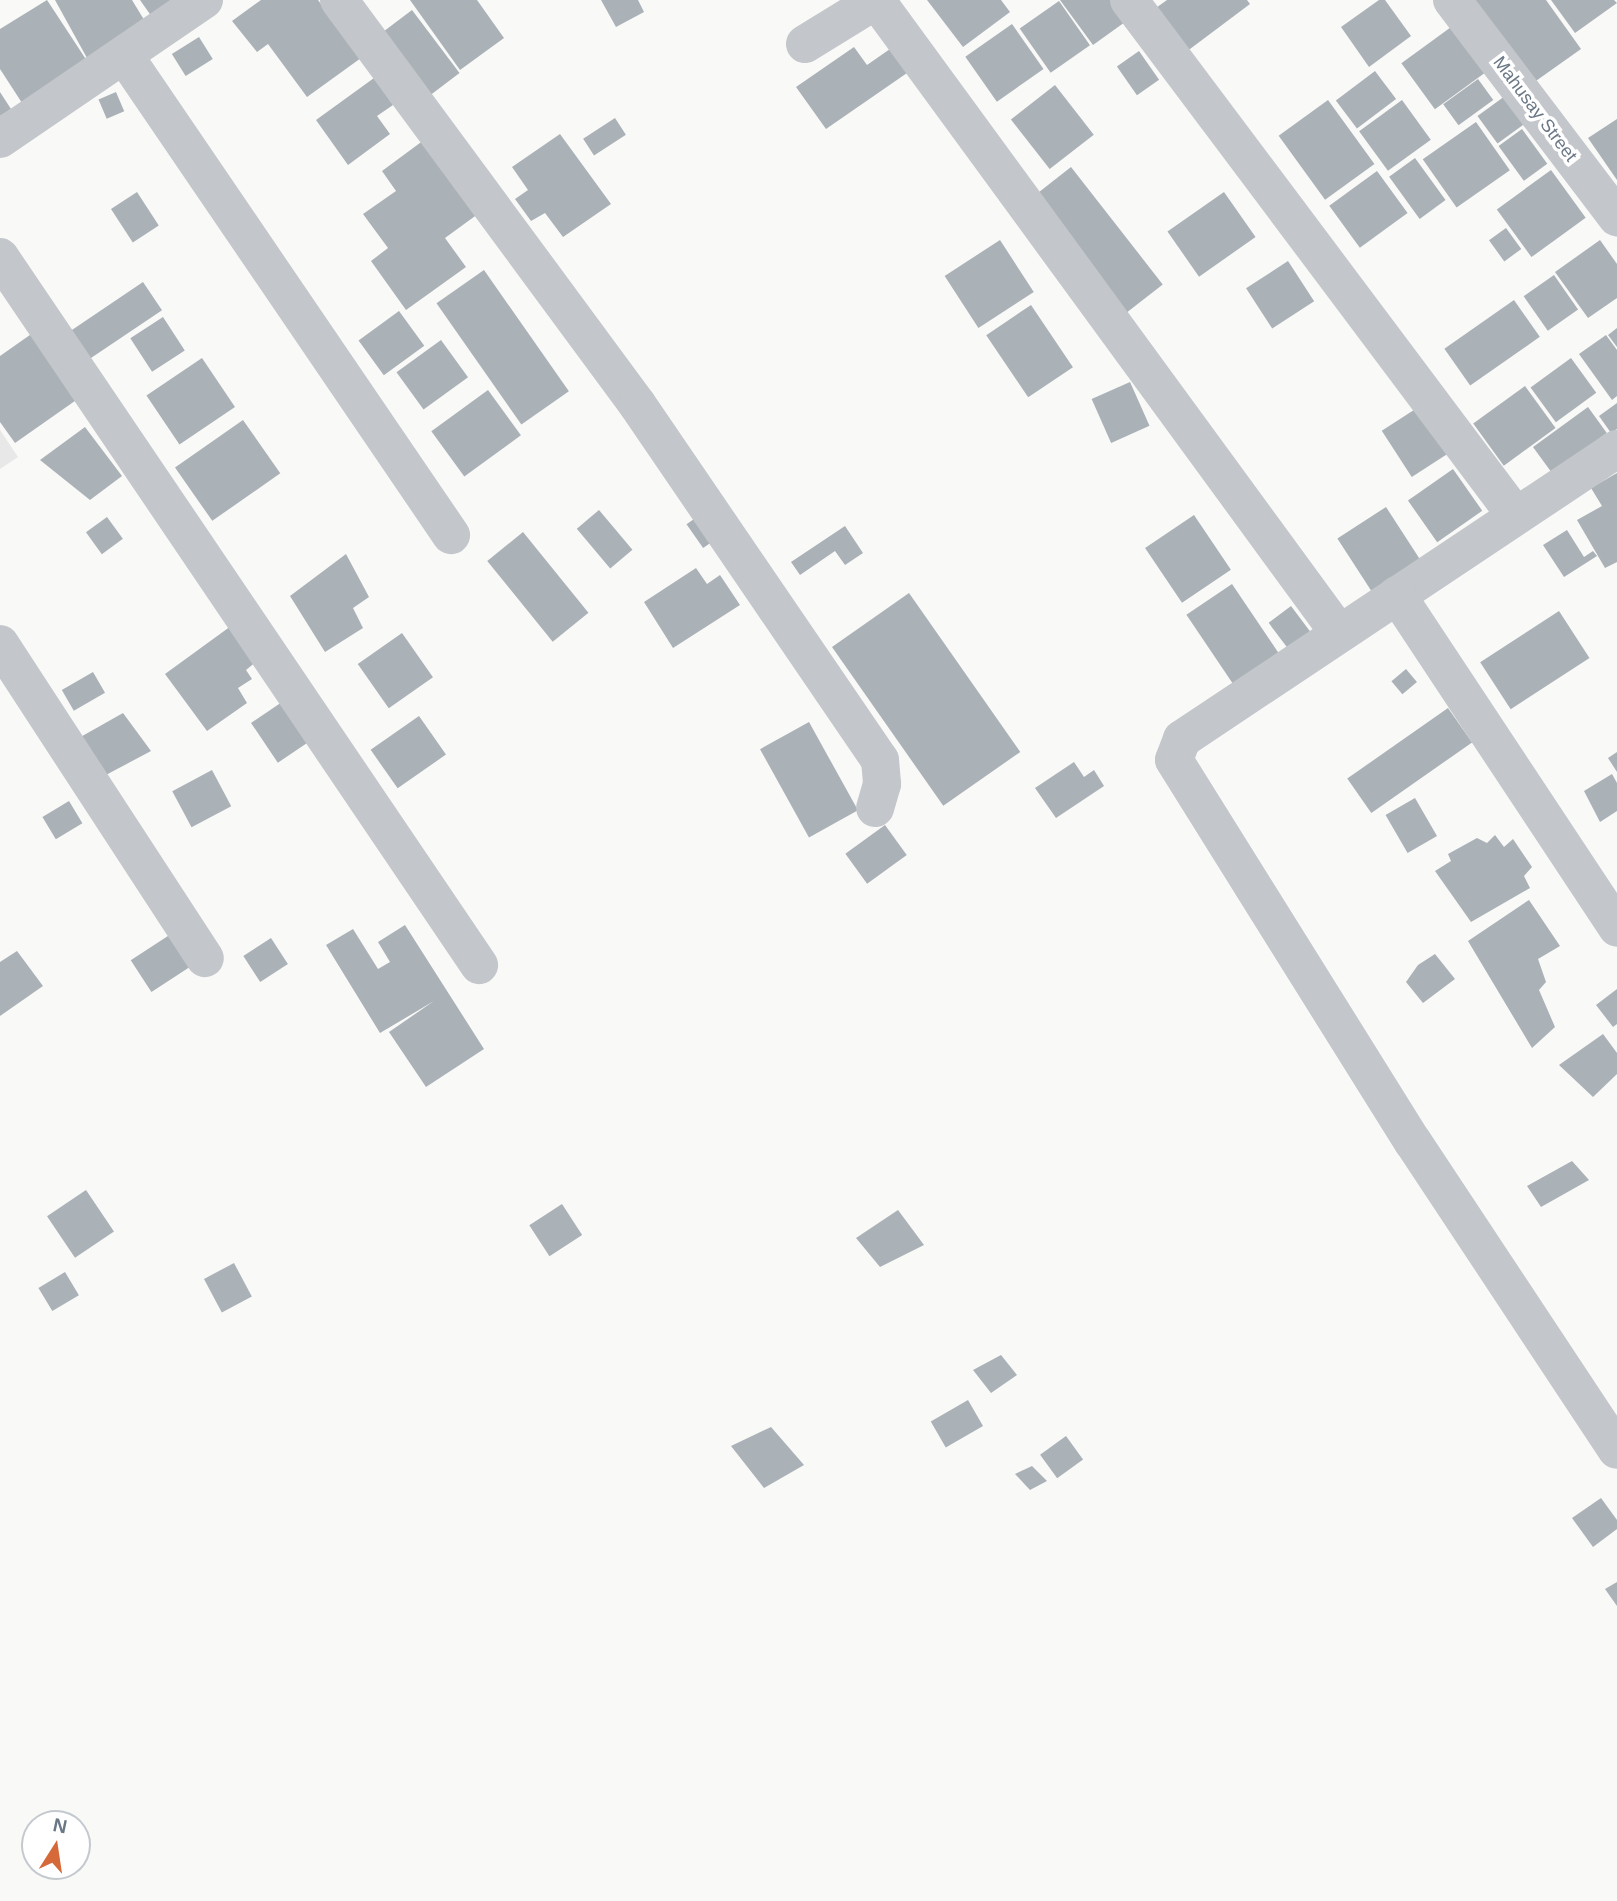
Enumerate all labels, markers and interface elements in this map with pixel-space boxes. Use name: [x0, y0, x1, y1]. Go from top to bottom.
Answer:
street label: Mahusay Street: [1488, 52, 1582, 166]
north arrow: [21, 1810, 91, 1880]
text: N: [51, 1814, 69, 1838]

